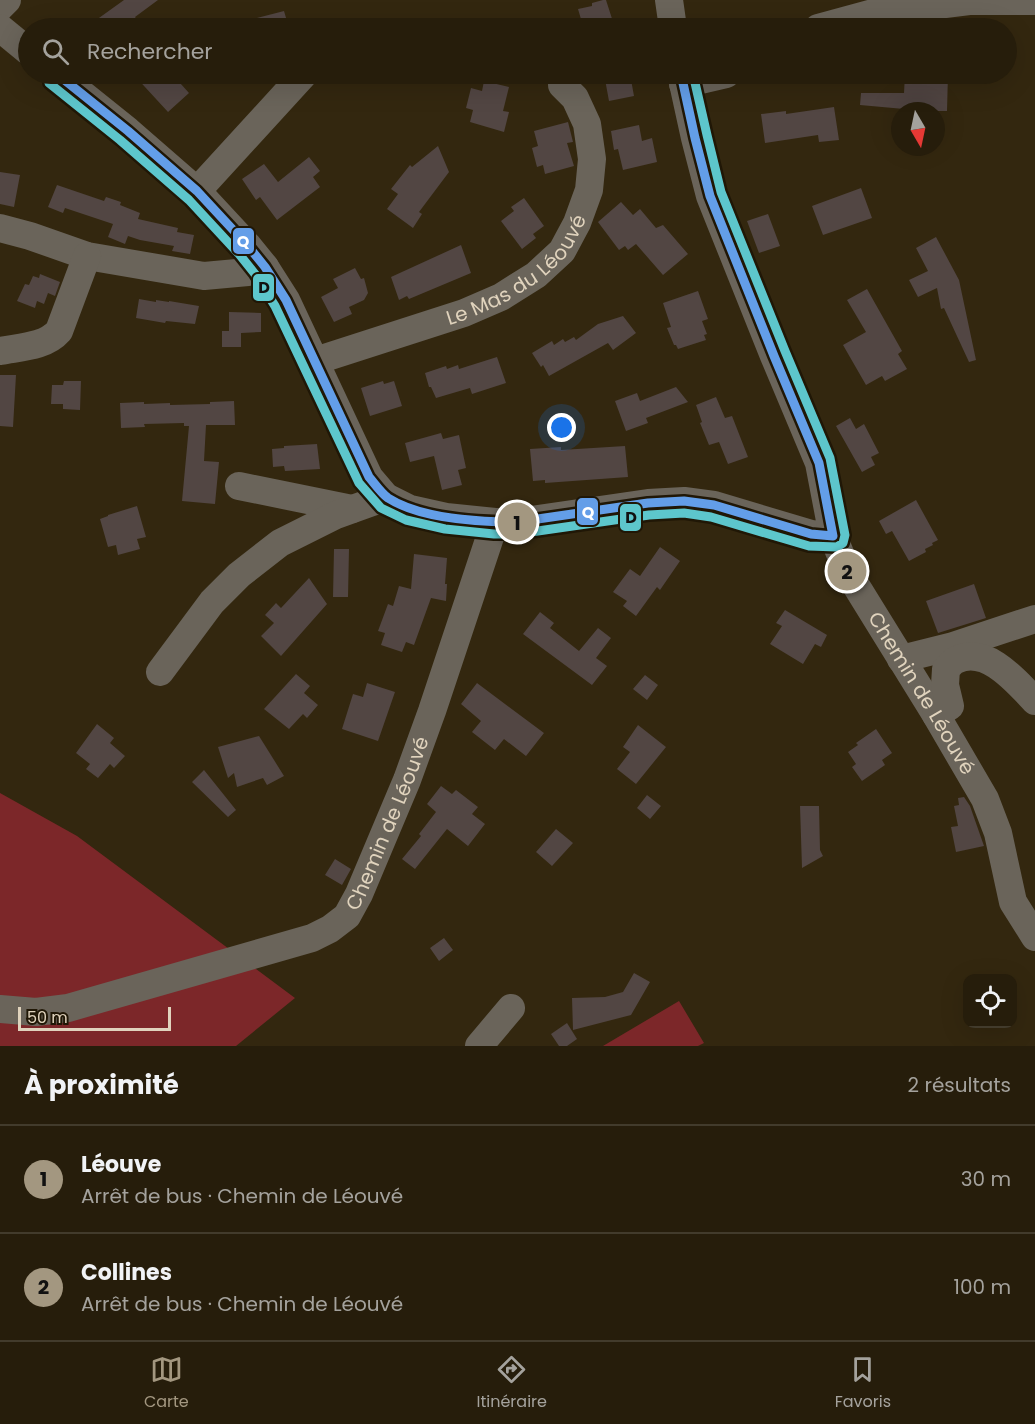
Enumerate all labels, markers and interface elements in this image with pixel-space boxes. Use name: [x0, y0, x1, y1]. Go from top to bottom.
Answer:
search box: [18, 18, 1017, 84]
icon: search: [39, 35, 72, 68]
text: Rechercher: [87, 36, 213, 67]
north arrow: [891, 102, 945, 156]
street label: Le Mas du Léouvé: [443, 211, 593, 332]
line badge: Q: [232, 227, 255, 255]
text: Q: [237, 230, 250, 253]
line badge: D: [252, 273, 275, 302]
text: D: [258, 276, 270, 299]
your location: [547, 413, 576, 442]
line badge: Q: [576, 497, 599, 526]
pin: 1: [498, 500, 536, 544]
text: Q: [582, 501, 595, 524]
line badge: D: [619, 503, 642, 532]
text: D: [625, 506, 637, 529]
pin: 2: [828, 548, 866, 594]
street label: Chemin de Léouvé: [861, 606, 982, 780]
street label: Chemin de Léouvé: [339, 732, 436, 915]
map controls: [963, 974, 1017, 1028]
button: locate: [963, 974, 1017, 1028]
scale bar: [18, 1004, 171, 1032]
text: 50 m: [27, 1006, 68, 1029]
text: À proximité: [24, 1067, 179, 1103]
text: 2 résultats: [908, 1071, 1011, 1099]
text: Léouve: [81, 1149, 161, 1180]
text: 1: [40, 1165, 47, 1193]
text: 30 m: [961, 1165, 1011, 1193]
text: Arrêt de bus · Chemin de Léouvé: [81, 1182, 403, 1210]
text: Collines: [81, 1257, 172, 1288]
text: 2: [38, 1273, 49, 1301]
text: 100 m: [954, 1273, 1011, 1301]
text: Arrêt de bus · Chemin de Léouvé: [81, 1290, 403, 1318]
tab: Carte: [144, 1353, 189, 1414]
tab: Itinéraire: [477, 1353, 547, 1414]
tab: Favoris: [835, 1353, 891, 1414]

